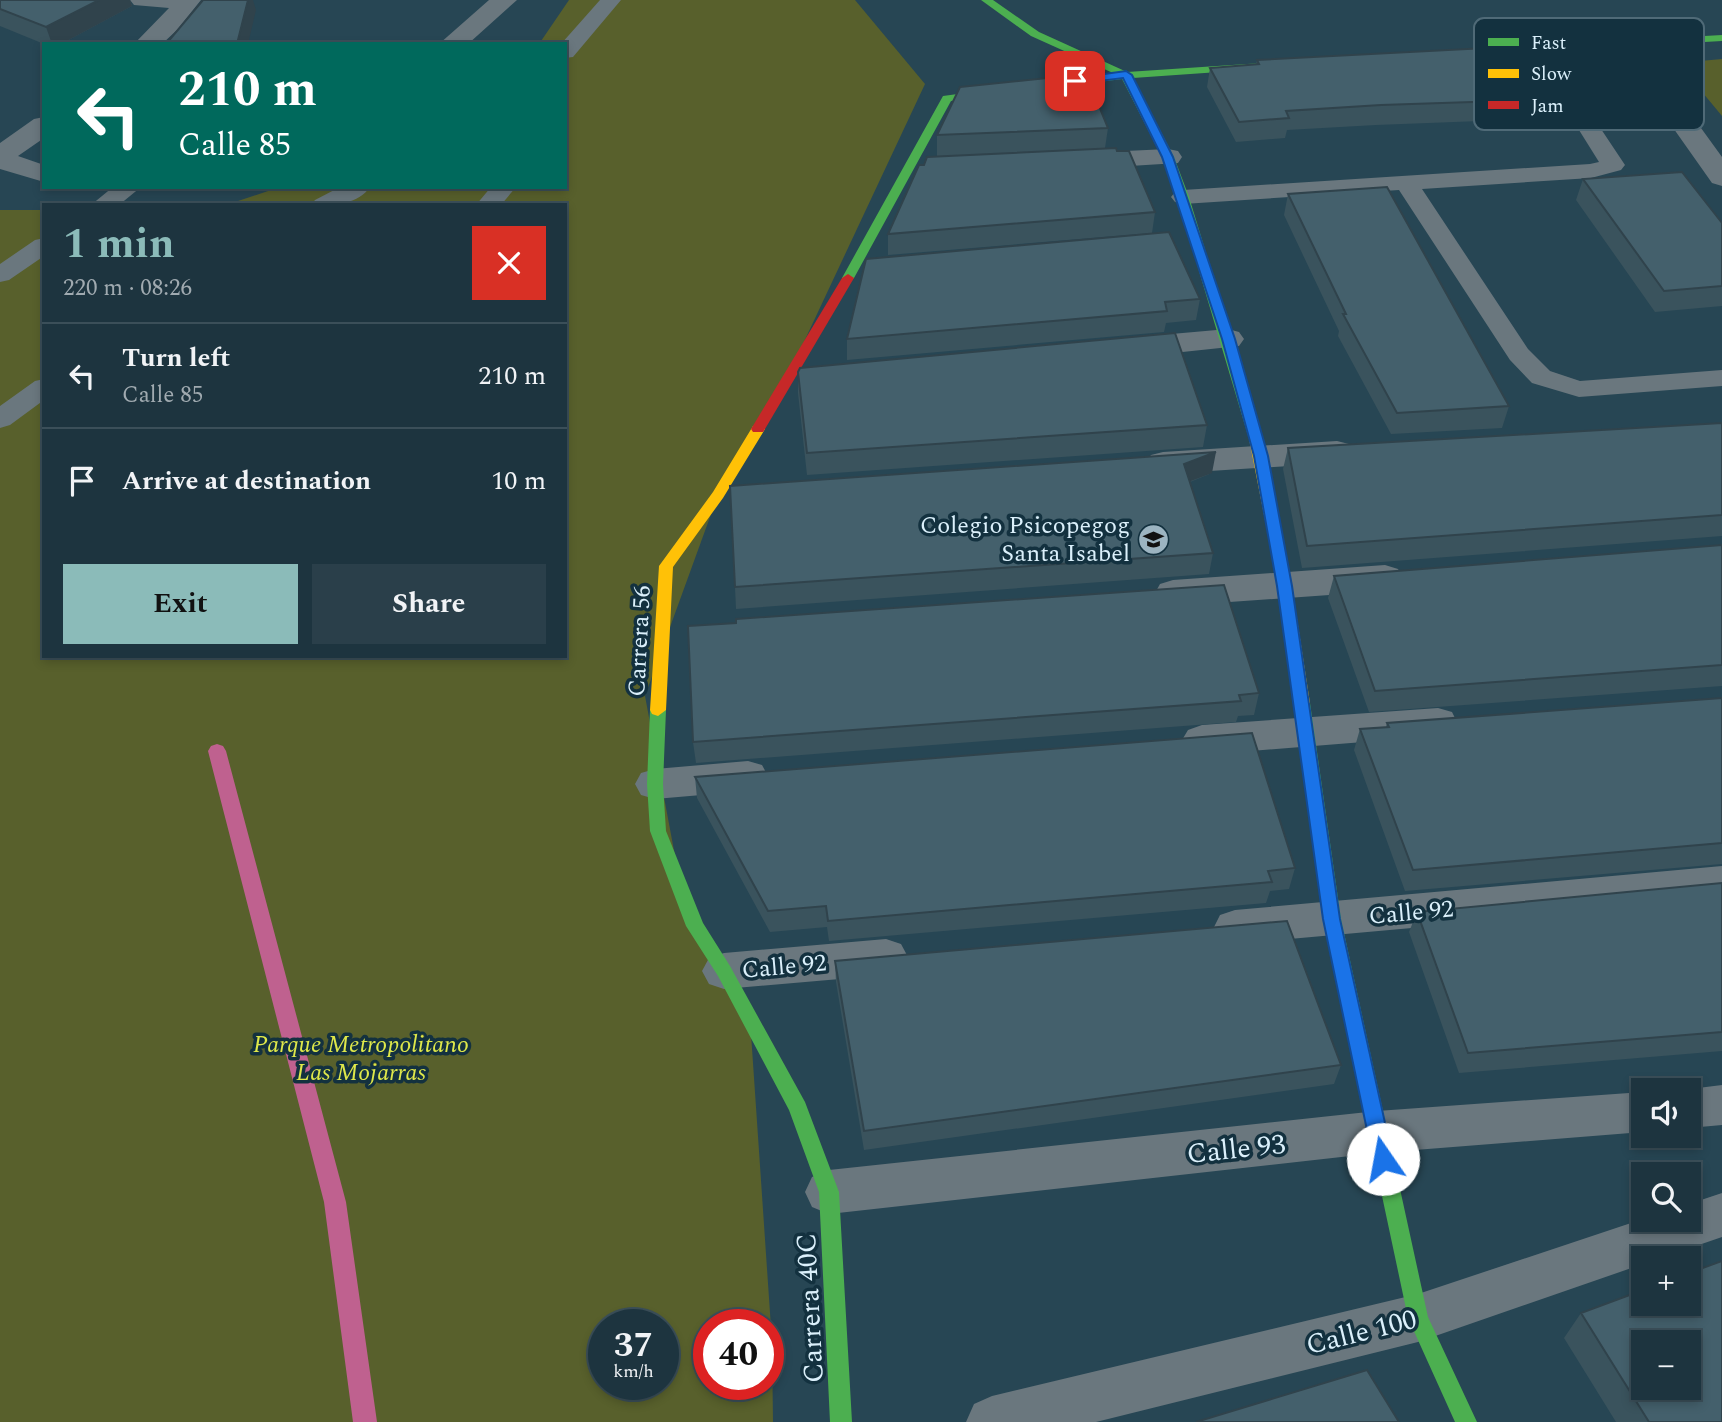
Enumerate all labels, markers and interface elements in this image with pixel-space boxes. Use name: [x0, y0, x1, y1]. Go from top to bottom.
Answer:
legend: [1474, 18, 1704, 130]
text: Fast: [1531, 29, 1567, 58]
pin: [1045, 51, 1105, 111]
text: 210 m: [178, 53, 317, 128]
text: Slow: [1531, 60, 1572, 89]
icon: arrive: [1056, 62, 1094, 100]
icon: left: [63, 70, 154, 161]
text: Jam: [1531, 92, 1563, 121]
text: Calle 85: [178, 121, 291, 170]
text: 1 min: [63, 213, 175, 276]
button: close: [472, 226, 546, 300]
text: 220 m · 08:26: [63, 271, 192, 306]
text: Turn left: [122, 338, 230, 378]
text: 210 m: [478, 356, 546, 396]
icon: left: [63, 357, 101, 395]
text: Calle 85: [122, 378, 203, 413]
text: Arrive at destination: [122, 461, 371, 501]
text: 10 m: [491, 461, 546, 501]
icon: arrive: [63, 462, 101, 500]
place label: Colegio Psicopegog Santa Isabel: [920, 508, 1130, 572]
school or university icon: Colegio Psicopegog Santa Isabel: [1136, 522, 1170, 556]
button: Exit: [63, 564, 298, 644]
button: Share: [312, 564, 546, 644]
street label: Carrera 56: [619, 585, 661, 698]
street label: Calle 92: [1367, 891, 1455, 935]
street label: Calle 92: [740, 945, 828, 989]
park label: Parque Metropolitano Las Mojarras: [253, 1027, 469, 1091]
map controls: [1631, 1078, 1701, 1400]
button: sound: [1631, 1078, 1701, 1148]
position arrow: [1346, 1122, 1420, 1196]
street label: Calle 93: [1185, 1123, 1288, 1176]
button: search: [1631, 1162, 1701, 1232]
street label: Carrera 40C: [785, 1232, 836, 1384]
button: +: [1631, 1246, 1701, 1316]
street label: Calle 100: [1301, 1298, 1421, 1367]
speed limit sign: 40: [693, 1309, 784, 1400]
text: 37: [614, 1319, 653, 1372]
button: −: [1631, 1330, 1701, 1400]
text: km/h: [613, 1358, 654, 1385]

